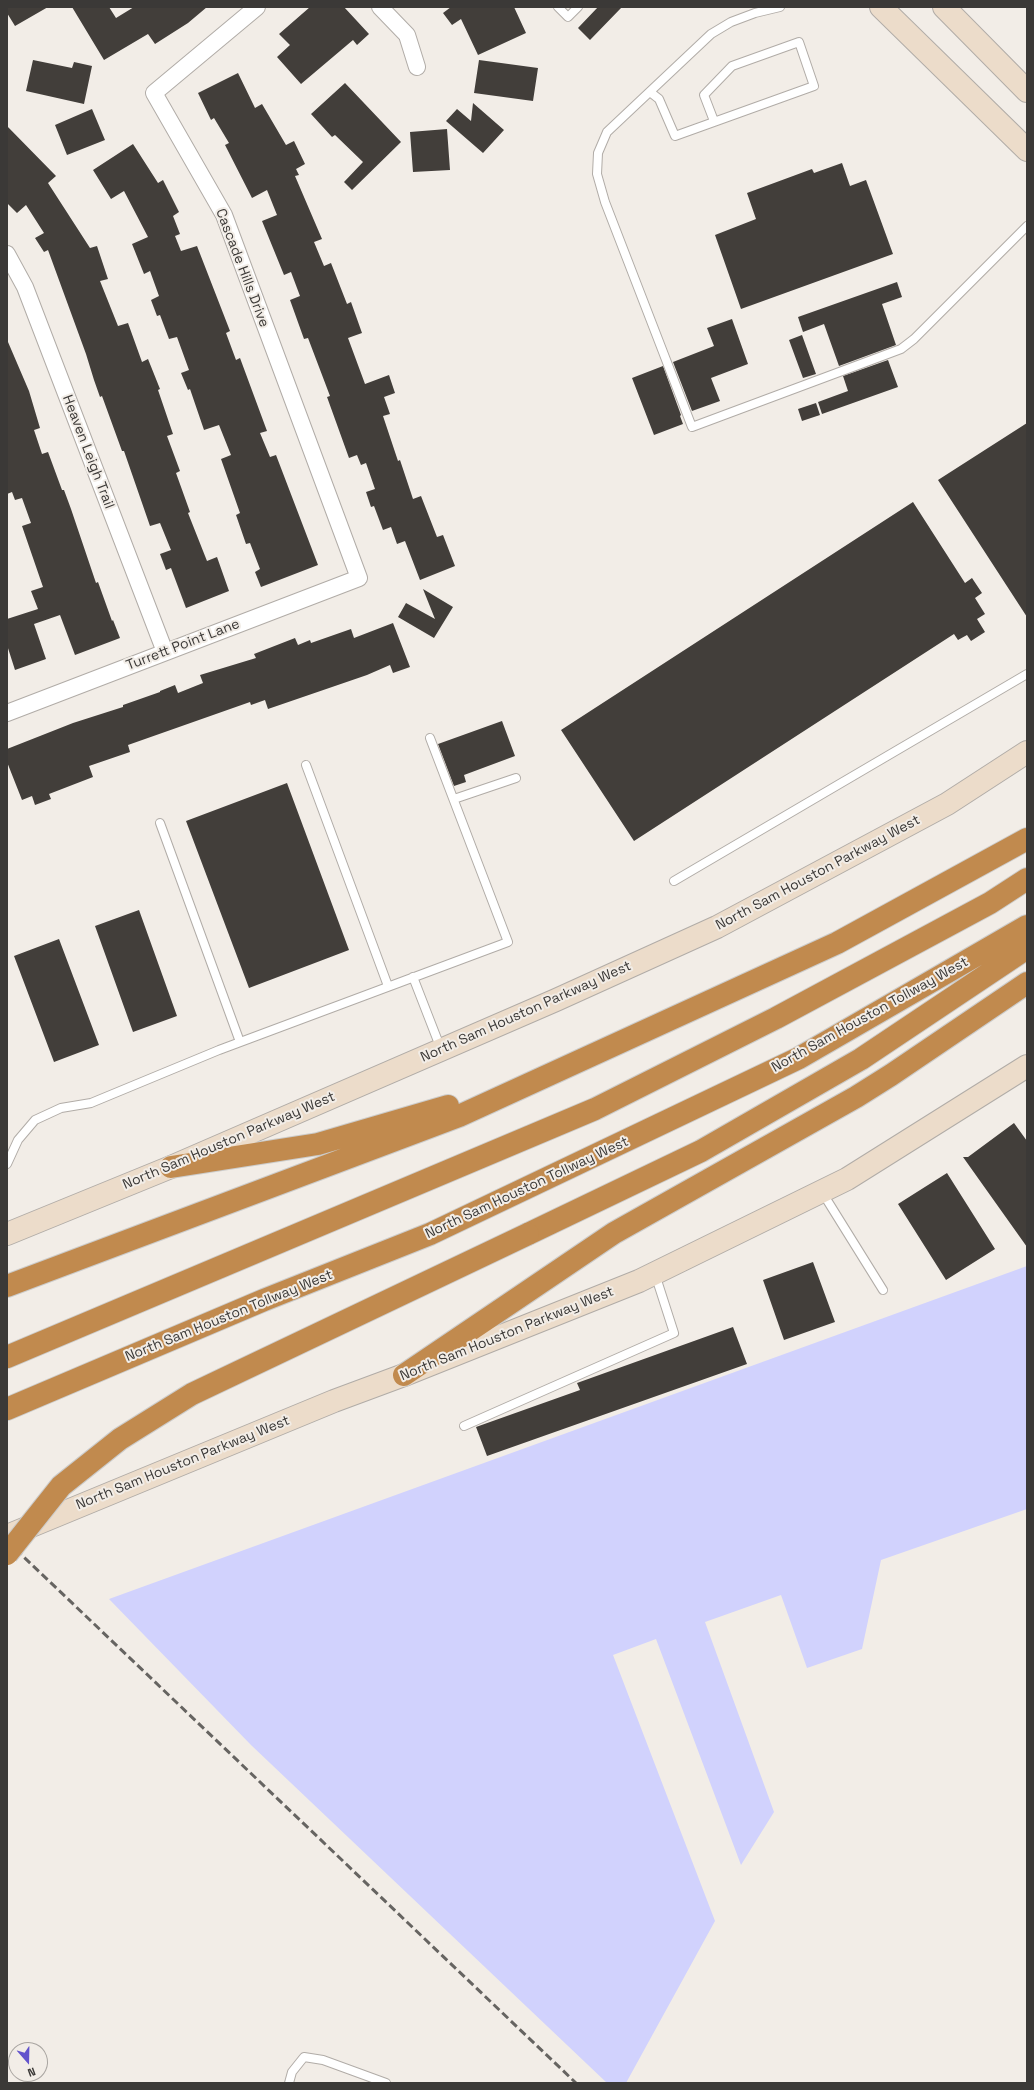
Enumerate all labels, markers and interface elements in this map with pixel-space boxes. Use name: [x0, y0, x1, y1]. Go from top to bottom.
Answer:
street label: Cascade Hills Drive: [212, 206, 272, 330]
street label: Heaven Leigh Trail: [59, 393, 117, 511]
street label: Turrett Point Lane: [124, 616, 242, 674]
street label: North Sam Houston Parkway West: [713, 812, 923, 934]
street label: North Sam Houston Tollway West: [769, 954, 971, 1076]
street label: North Sam Houston Parkway West: [418, 958, 634, 1066]
street label: North Sam Houston Parkway West: [120, 1089, 338, 1193]
street label: North Sam Houston Tollway West: [423, 1133, 631, 1243]
street label: North Sam Houston Tollway West: [123, 1267, 335, 1365]
street label: North Sam Houston Parkway West: [398, 1283, 616, 1385]
street label: North Sam Houston Parkway West: [74, 1412, 292, 1514]
north arrow: [8, 2042, 48, 2082]
text: N: [26, 2064, 38, 2080]

